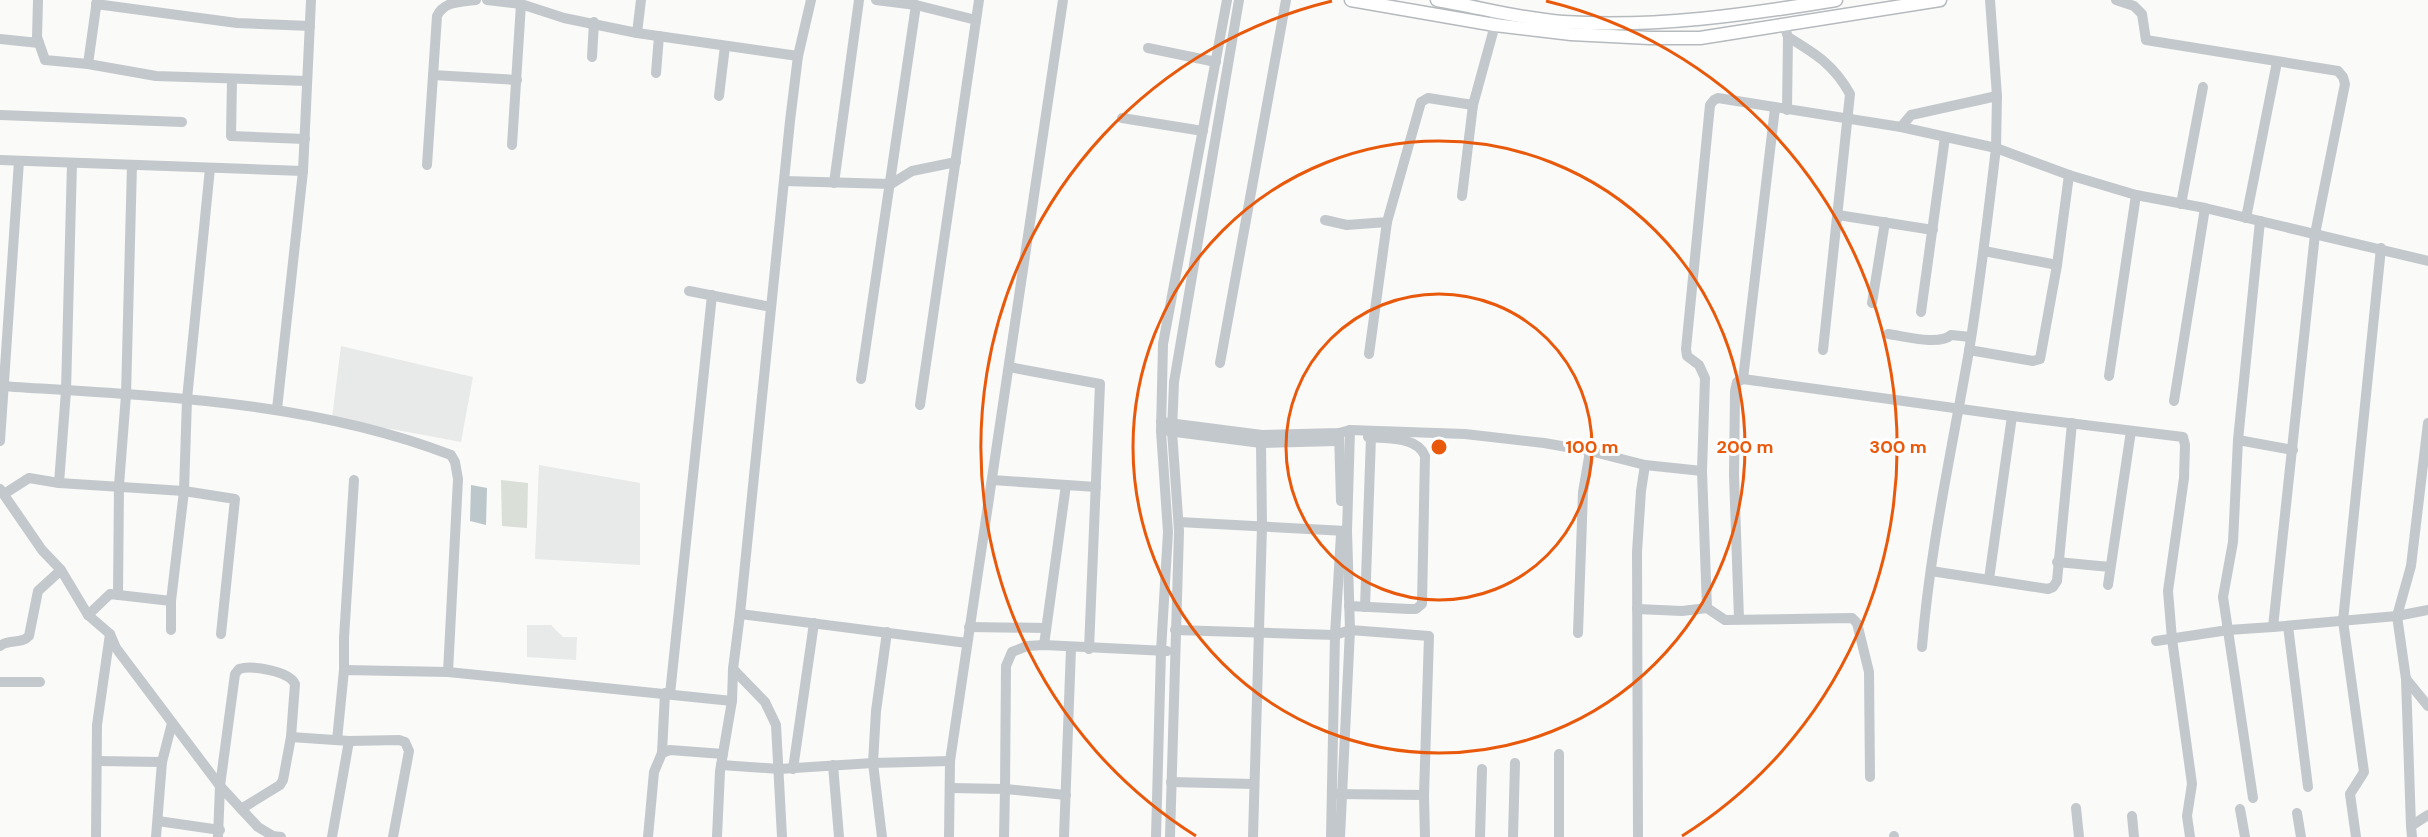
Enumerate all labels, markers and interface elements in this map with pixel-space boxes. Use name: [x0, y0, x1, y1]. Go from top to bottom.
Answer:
text: 100 m: [1565, 435, 1619, 459]
text: 200 m: [1717, 435, 1773, 459]
text: 300 m: [1869, 435, 1927, 459]
centre of rings: [1429, 437, 1449, 457]

